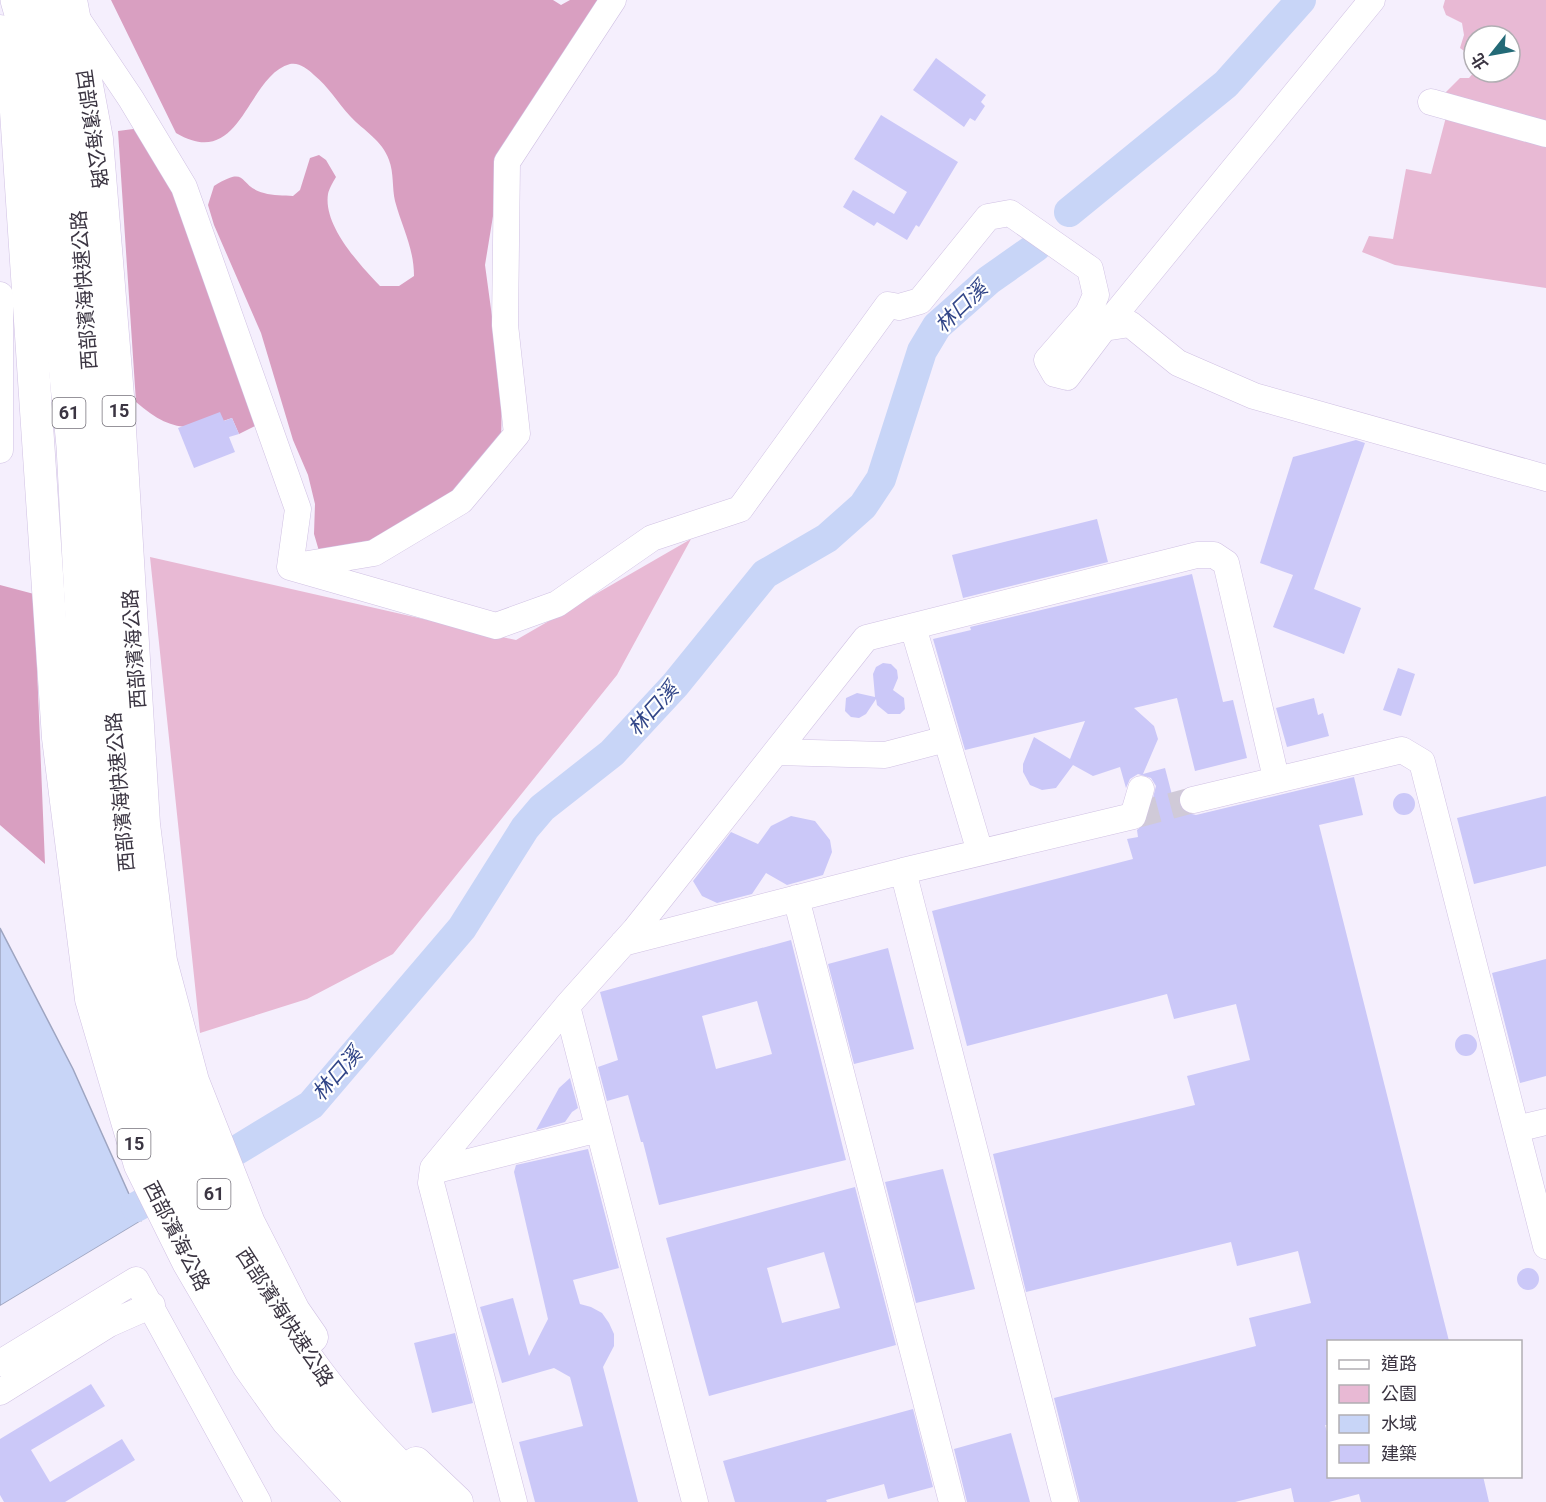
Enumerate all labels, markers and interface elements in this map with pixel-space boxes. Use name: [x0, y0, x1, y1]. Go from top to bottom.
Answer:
north arrow: [1462, 24, 1522, 84]
text: 北: [1467, 50, 1492, 73]
street label: 西部濱海公路: [72, 68, 112, 190]
street label: 西部濱海快速公路: [66, 209, 102, 371]
water label: 林口溪: [930, 274, 994, 338]
road number: 15: [102, 396, 136, 426]
road number: 61: [52, 398, 86, 428]
street label: 西部濱海公路: [118, 588, 150, 710]
water label: 林口溪: [623, 675, 685, 740]
street label: 西部濱海快速公路: [101, 711, 139, 873]
water label: 林口溪: [307, 1040, 369, 1106]
road number: 15: [118, 1129, 150, 1159]
street label: 西部濱海公路: [139, 1177, 215, 1295]
road number: 61: [198, 1179, 230, 1209]
street label: 西部濱海快速公路: [231, 1243, 339, 1391]
legend: [1327, 1340, 1522, 1478]
text: 道路: [1381, 1353, 1417, 1374]
text: 公園: [1381, 1383, 1417, 1404]
text: 水域: [1381, 1413, 1417, 1434]
text: 建築: [1381, 1443, 1417, 1464]

